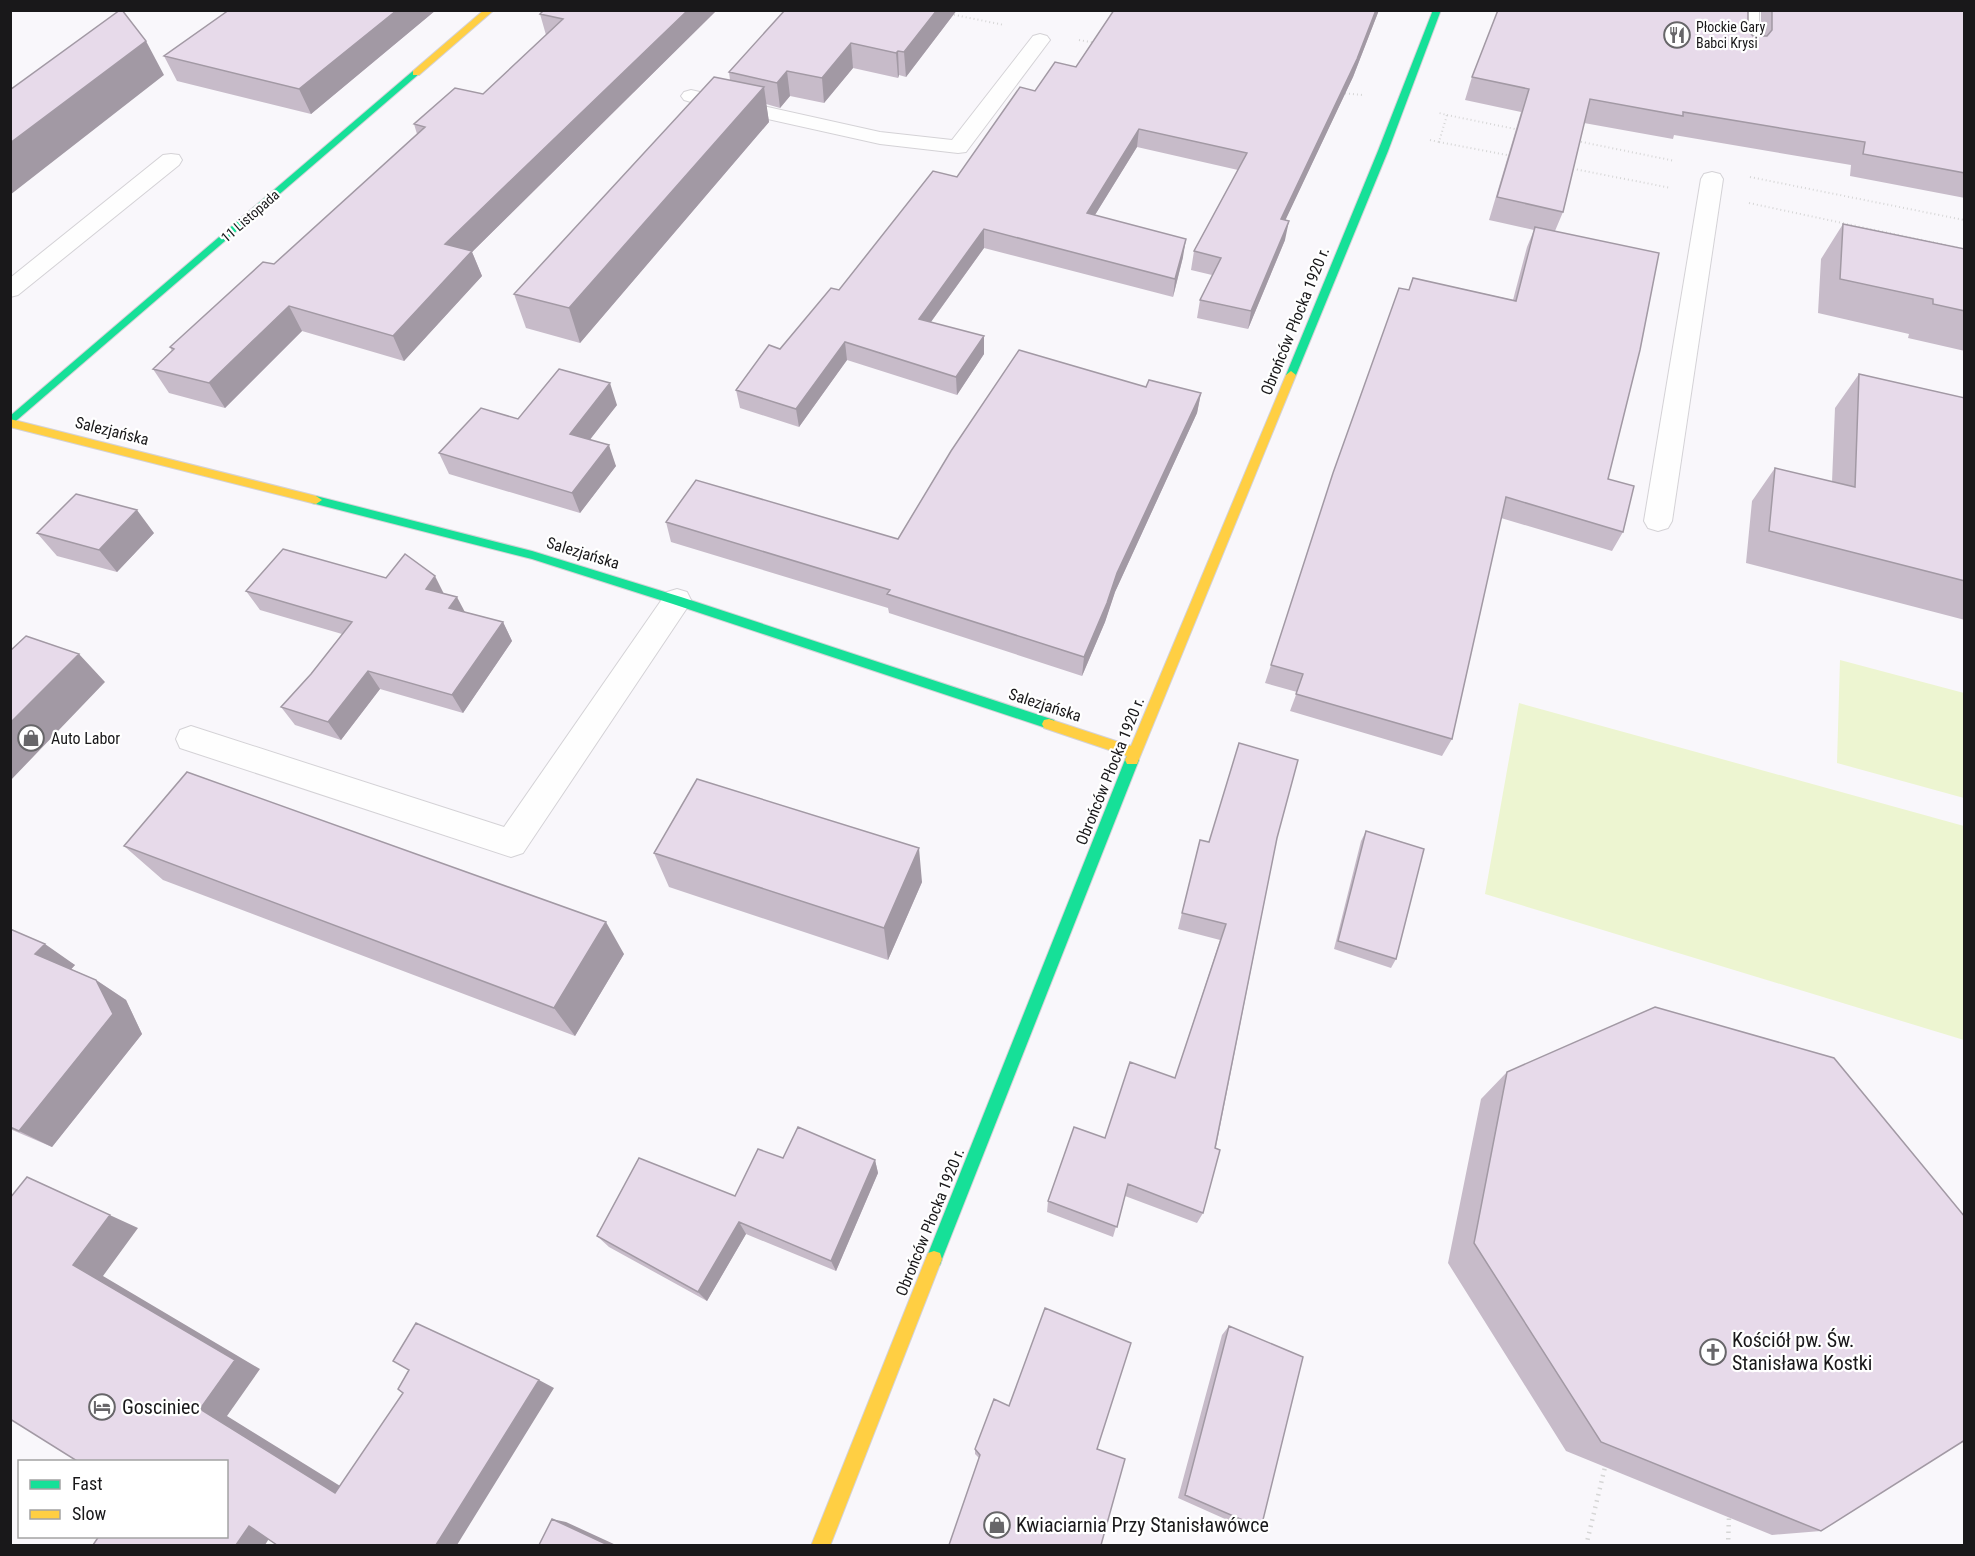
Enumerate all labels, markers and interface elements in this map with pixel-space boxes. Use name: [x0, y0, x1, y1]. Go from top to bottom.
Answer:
place label: Płockie Gary Babci Krysi: [1696, 19, 1765, 51]
restaurant icon: Płockie Gary Babci Krysi: [1662, 20, 1692, 50]
street label: 11 Listopada: [218, 186, 282, 246]
street label: Obrońców Płocka 1920 r.: [1257, 244, 1333, 398]
street label: Salezjańska: [73, 413, 151, 449]
street label: Salezjańska: [544, 533, 622, 573]
street label: Salezjańska: [1006, 684, 1084, 726]
street label: Obrońców Płocka 1920 r.: [1072, 694, 1148, 848]
shop icon: Auto Labor: [16, 723, 46, 753]
place label: Auto Labor: [51, 729, 120, 748]
street label: Obrońców Płocka 1920 r.: [892, 1145, 968, 1299]
place label: Kościół pw. Św. Stanisława Kostki: [1732, 1328, 1872, 1375]
church icon: Kościół pw. Św. Stanisława Kostki: [1698, 1337, 1728, 1367]
hotel icon: Gosciniec: [87, 1392, 117, 1422]
place label: Gosciniec: [122, 1395, 200, 1419]
legend: [18, 1460, 228, 1538]
text: Fast: [72, 1473, 103, 1494]
text: Slow: [72, 1503, 107, 1524]
shop icon: Kwiaciarnia Przy Stanisławówce: [982, 1510, 1012, 1540]
place label: Kwiaciarnia Przy Stanisławówce: [1016, 1513, 1269, 1537]

